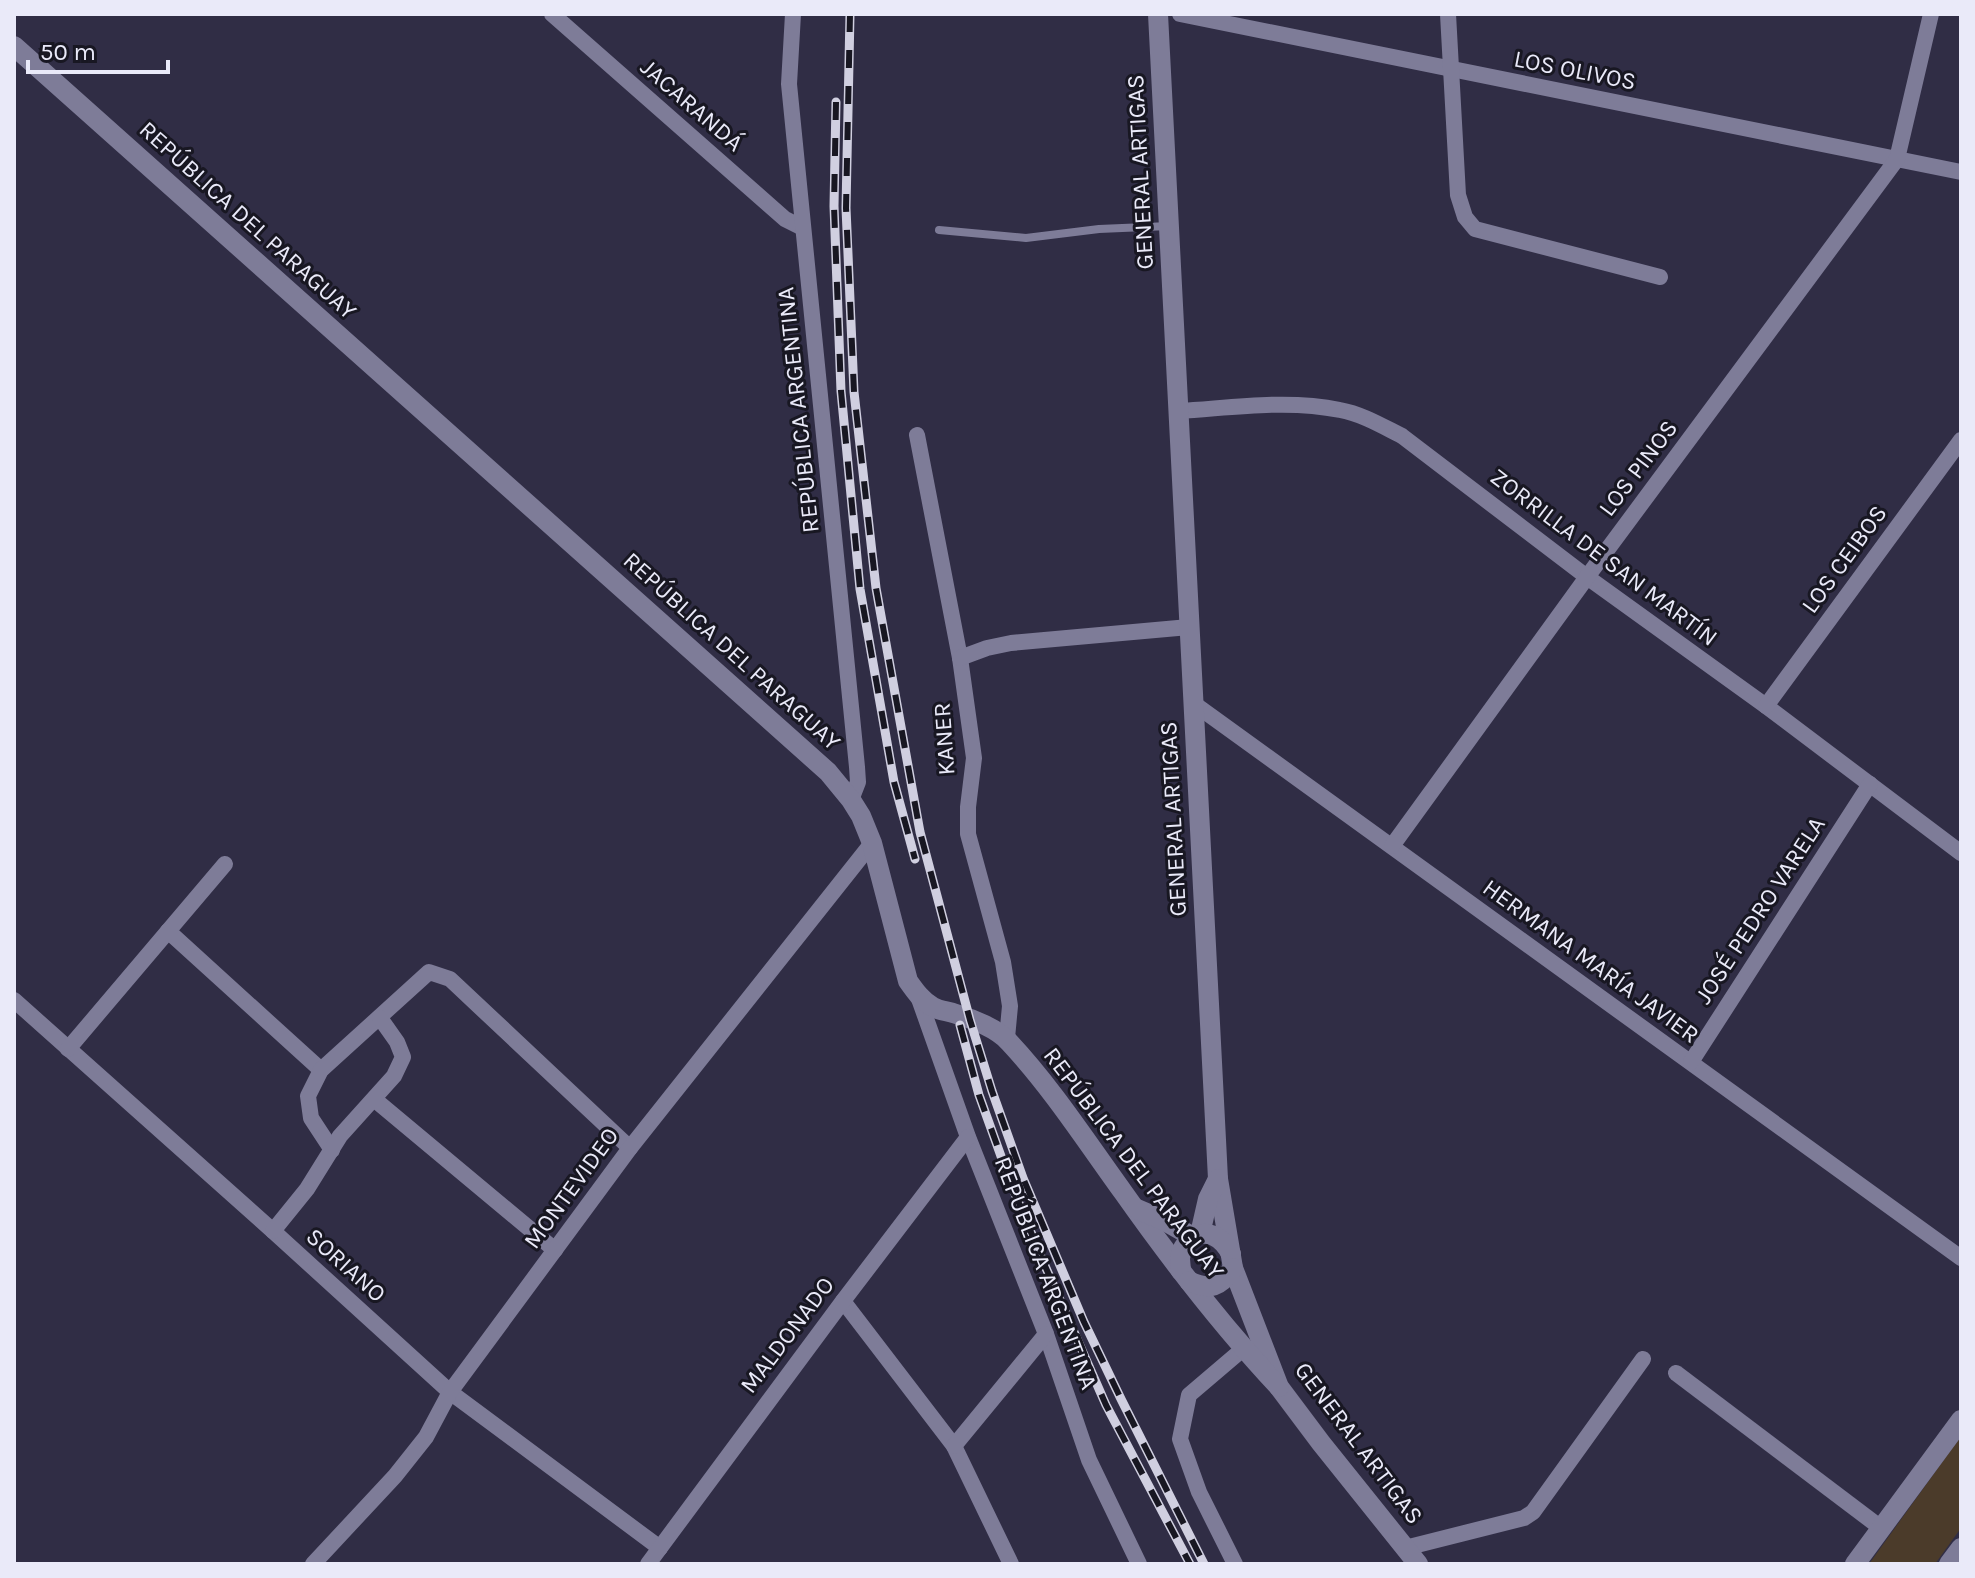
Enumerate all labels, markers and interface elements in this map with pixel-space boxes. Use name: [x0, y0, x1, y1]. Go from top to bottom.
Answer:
scale bar: [28, 24, 168, 74]
text: 50 m: [40, 38, 96, 66]
street label: LOS OLIVOS: [1512, 44, 1638, 96]
street label: JACARANDÁ: [635, 52, 750, 157]
street label: GENERAL ARTIGAS: [1121, 74, 1159, 270]
street label: REPÚBLICA DEL PARAGUAY: [134, 114, 363, 325]
street label: REPÚBLICA ARGENTINA: [770, 286, 825, 534]
street label: LOS PINOS: [1593, 414, 1683, 522]
street label: ZORRILLA DE SAN MARTÍN: [1485, 462, 1724, 652]
street label: LOS CEIBOS: [1795, 499, 1893, 619]
street label: REPÚBLICA DEL PARAGUAY: [618, 545, 847, 756]
street label: KANER: [927, 702, 961, 776]
street label: GENERAL ARTIGAS: [1154, 721, 1192, 917]
street label: JOSÉ PEDRO VARELA: [1688, 811, 1831, 1009]
street label: HERMANA MARÍA JAVIER: [1477, 872, 1705, 1049]
street label: REPÚBLICA DEL PARAGUAY: [1038, 1041, 1231, 1284]
street label: MONTEVIDEO: [518, 1122, 624, 1254]
street label: REPÚBLICA ARGENTINA: [989, 1152, 1104, 1393]
street label: SORIANO: [301, 1222, 391, 1308]
street label: MALDONADO: [734, 1271, 840, 1399]
street label: GENERAL ARTIGAS: [1289, 1357, 1429, 1529]

